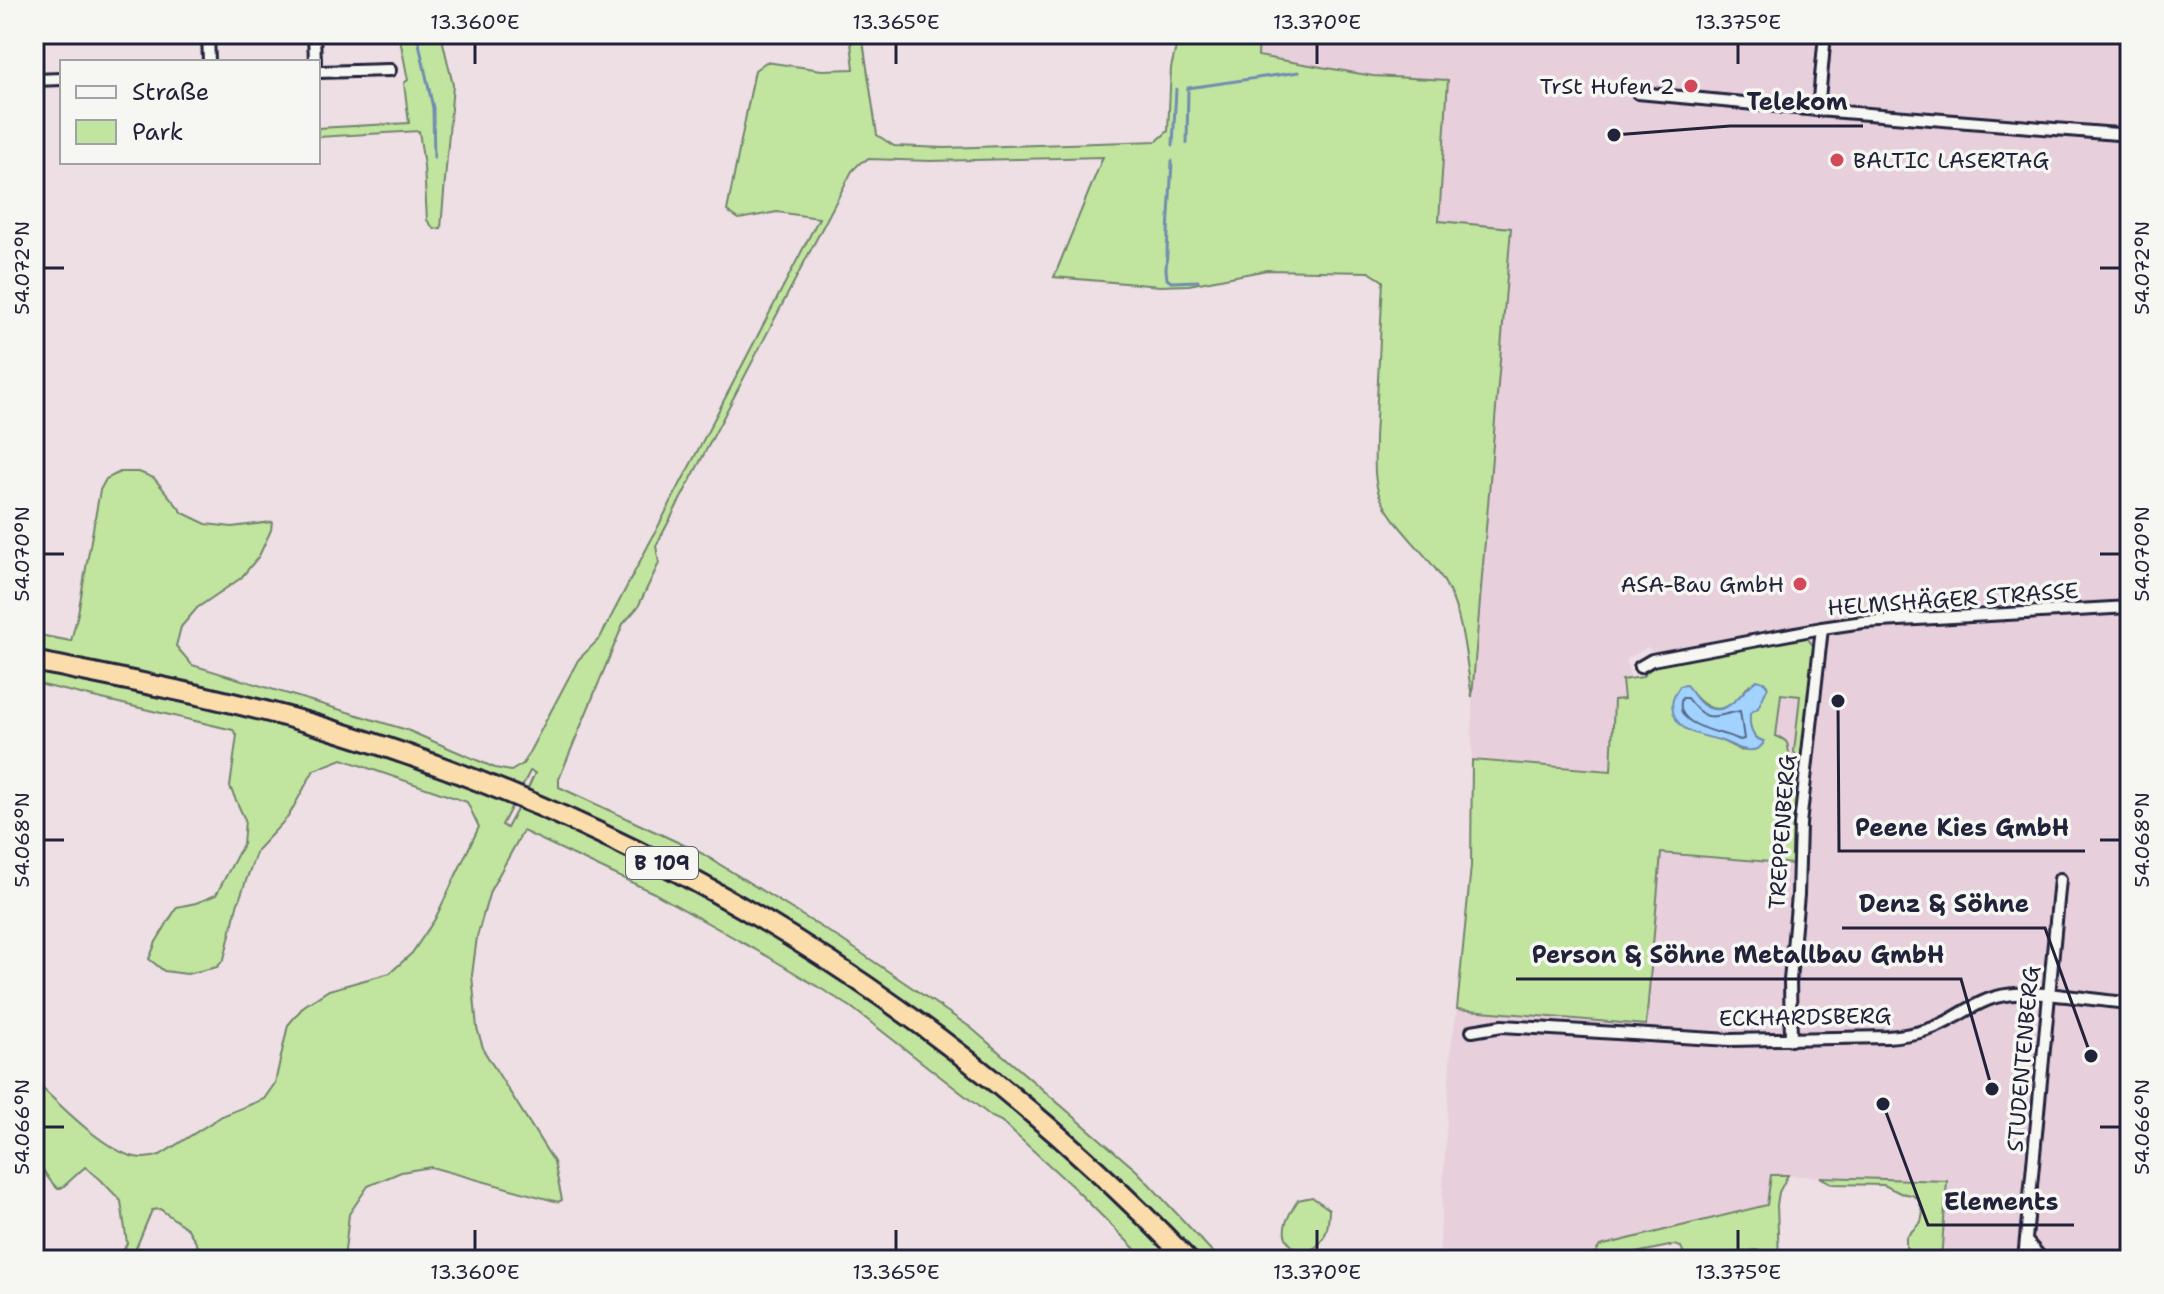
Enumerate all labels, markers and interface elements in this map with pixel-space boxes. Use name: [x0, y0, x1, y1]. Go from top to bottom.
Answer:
text: 13.360°E: [430, 9, 520, 35]
text: 13.365°E: [852, 9, 940, 35]
text: 13.370°E: [1273, 9, 1361, 35]
text: 13.375°E: [1695, 9, 1781, 35]
legend: [60, 60, 320, 164]
place label: TrSt Hufen 2: [1540, 72, 1675, 101]
text: Straße: [132, 76, 209, 108]
marker: TrSt Hufen 2: [1682, 77, 1700, 95]
callout: Telekom: [1730, 78, 1863, 126]
text: Telekom: [1746, 86, 1848, 118]
text: Park: [132, 116, 184, 148]
place label: BALTIC LASERTAG: [1853, 146, 2049, 175]
marker: BALTIC LASERTAG: [1828, 151, 1846, 169]
text: 54.072°N: [9, 221, 35, 315]
text: 54.072°N: [2129, 221, 2155, 315]
text: 54.070°N: [9, 506, 35, 602]
text: 54.070°N: [2129, 506, 2155, 602]
place label: ASA-Bau GmbH: [1620, 570, 1784, 599]
marker: ASA-Bau GmbH: [1791, 575, 1809, 593]
street label: HELMSHÄGER STRASSE: [1826, 576, 2080, 622]
street label: TREPPENBERG: [1762, 753, 1802, 910]
text: 54.068°N: [9, 792, 35, 888]
text: 54.068°N: [2129, 792, 2155, 888]
callout: Peene Kies GmbH: [1839, 803, 2085, 851]
text: Peene Kies GmbH: [1855, 812, 2069, 844]
road number: B 109: [626, 847, 698, 879]
callout: Denz & Söhne: [1842, 880, 2045, 928]
text: Denz & Söhne: [1859, 888, 2029, 920]
callout: Person & Söhne Metallbau GmbH: [1516, 931, 1961, 979]
text: Person & Söhne Metallbau GmbH: [1532, 939, 1944, 971]
street label: STUDENTENBERG: [2000, 964, 2046, 1153]
street label: ECKHARDSBERG: [1719, 1001, 1892, 1033]
text: 54.066°N: [9, 1079, 35, 1175]
text: 54.066°N: [2129, 1079, 2155, 1175]
callout: Elements: [1928, 1177, 2074, 1225]
text: Elements: [1944, 1186, 2058, 1218]
text: 13.360°E: [430, 1259, 520, 1285]
text: 13.365°E: [852, 1259, 940, 1285]
text: 13.370°E: [1273, 1259, 1361, 1285]
text: 13.375°E: [1695, 1259, 1781, 1285]

